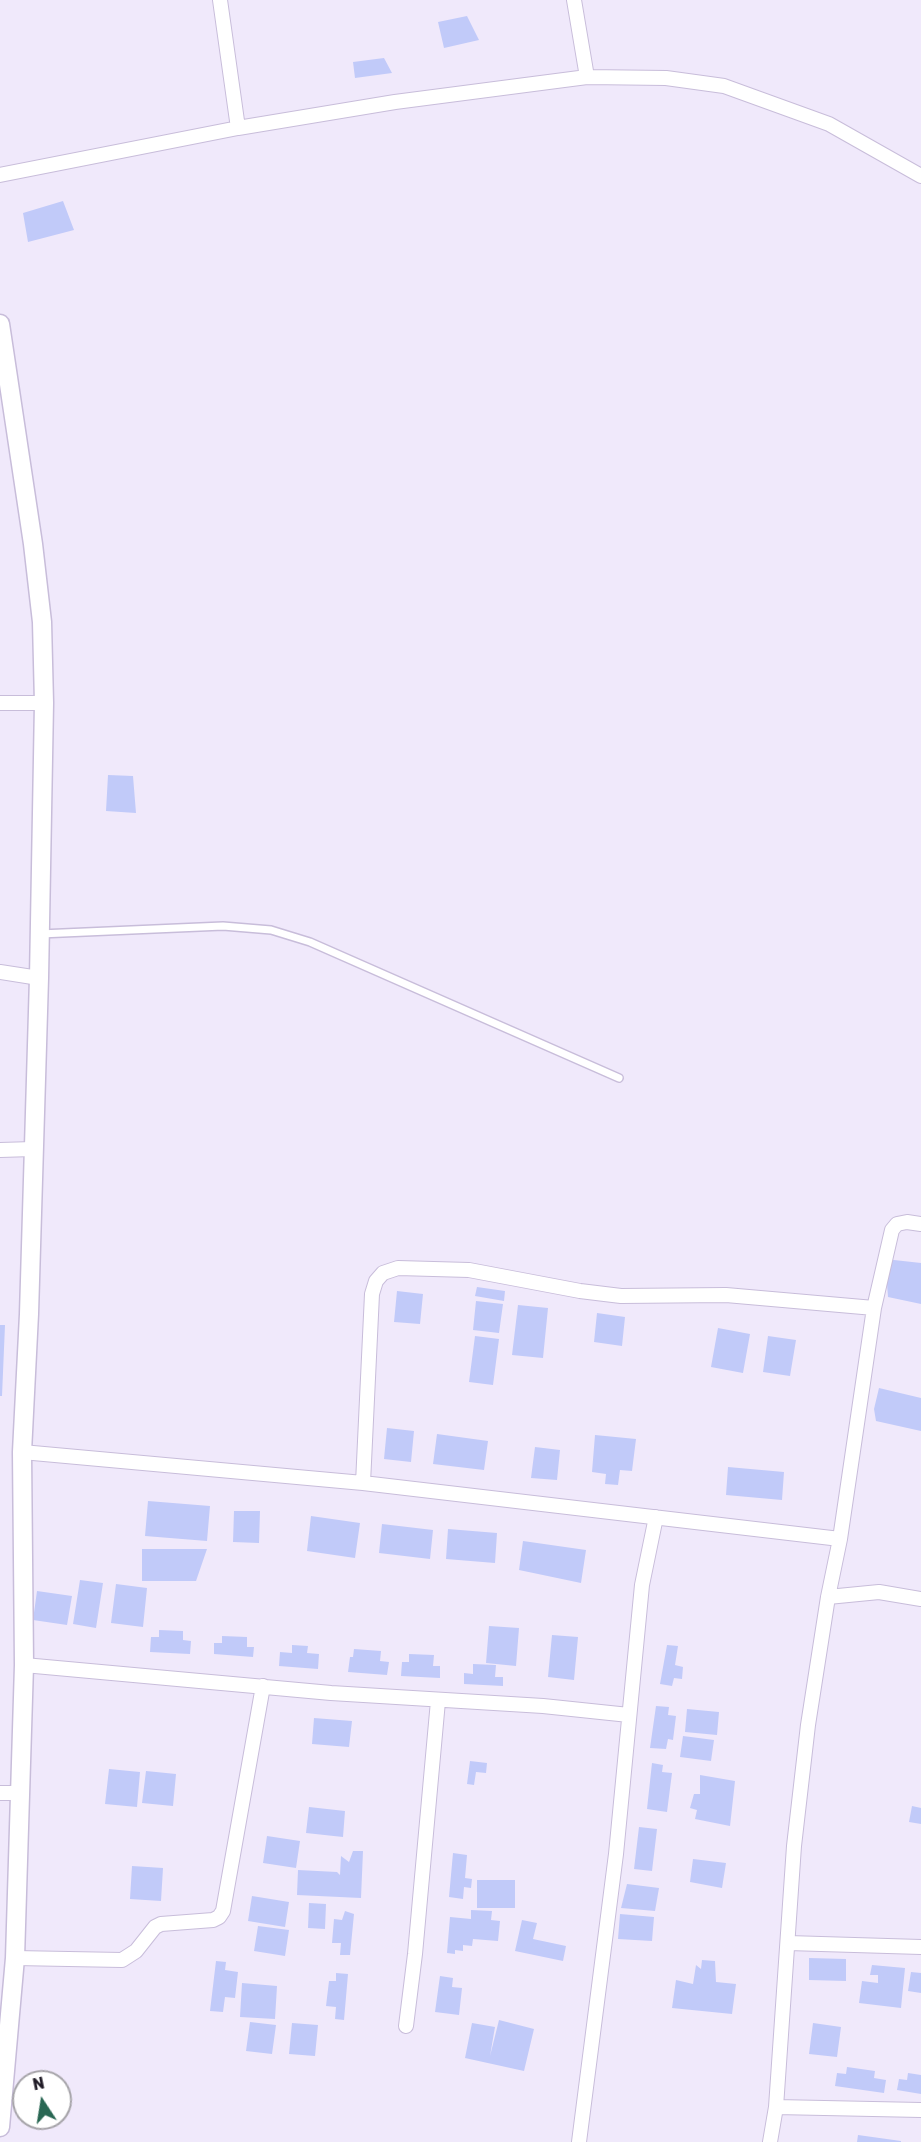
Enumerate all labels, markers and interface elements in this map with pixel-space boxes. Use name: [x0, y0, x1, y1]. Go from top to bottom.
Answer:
north arrow: [12, 2070, 72, 2130]
text: N: [31, 2073, 46, 2094]

